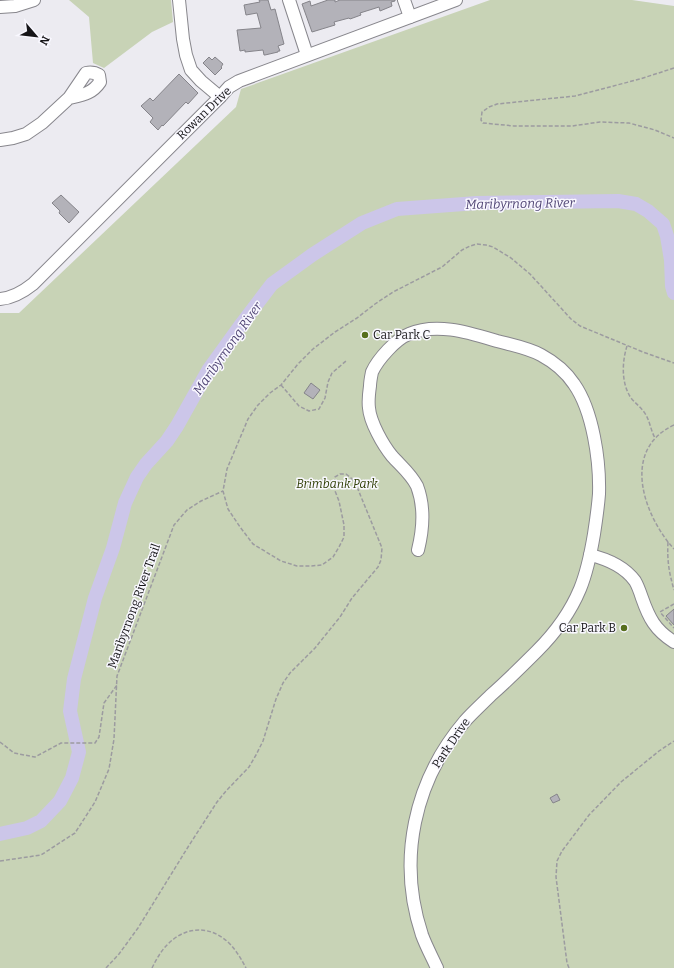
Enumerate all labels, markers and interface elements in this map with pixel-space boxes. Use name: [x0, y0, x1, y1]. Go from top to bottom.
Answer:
north arrow: [16, 16, 56, 56]
text: N: [36, 34, 52, 48]
street label: Rowan Drive: [174, 84, 234, 142]
water label: Maribyrnong River: [465, 195, 576, 212]
water label: Maribyrnong River: [190, 299, 265, 397]
place label: Car Park C: [373, 328, 430, 342]
marker: Car Park C: [360, 330, 370, 340]
park label: Brimbank Park: [296, 477, 378, 491]
street label: Maribyrnong River Trail: [105, 541, 163, 670]
place label: Car Park B: [559, 621, 616, 635]
marker: Car Park B: [619, 623, 629, 633]
street label: Park Drive: [429, 715, 473, 771]

